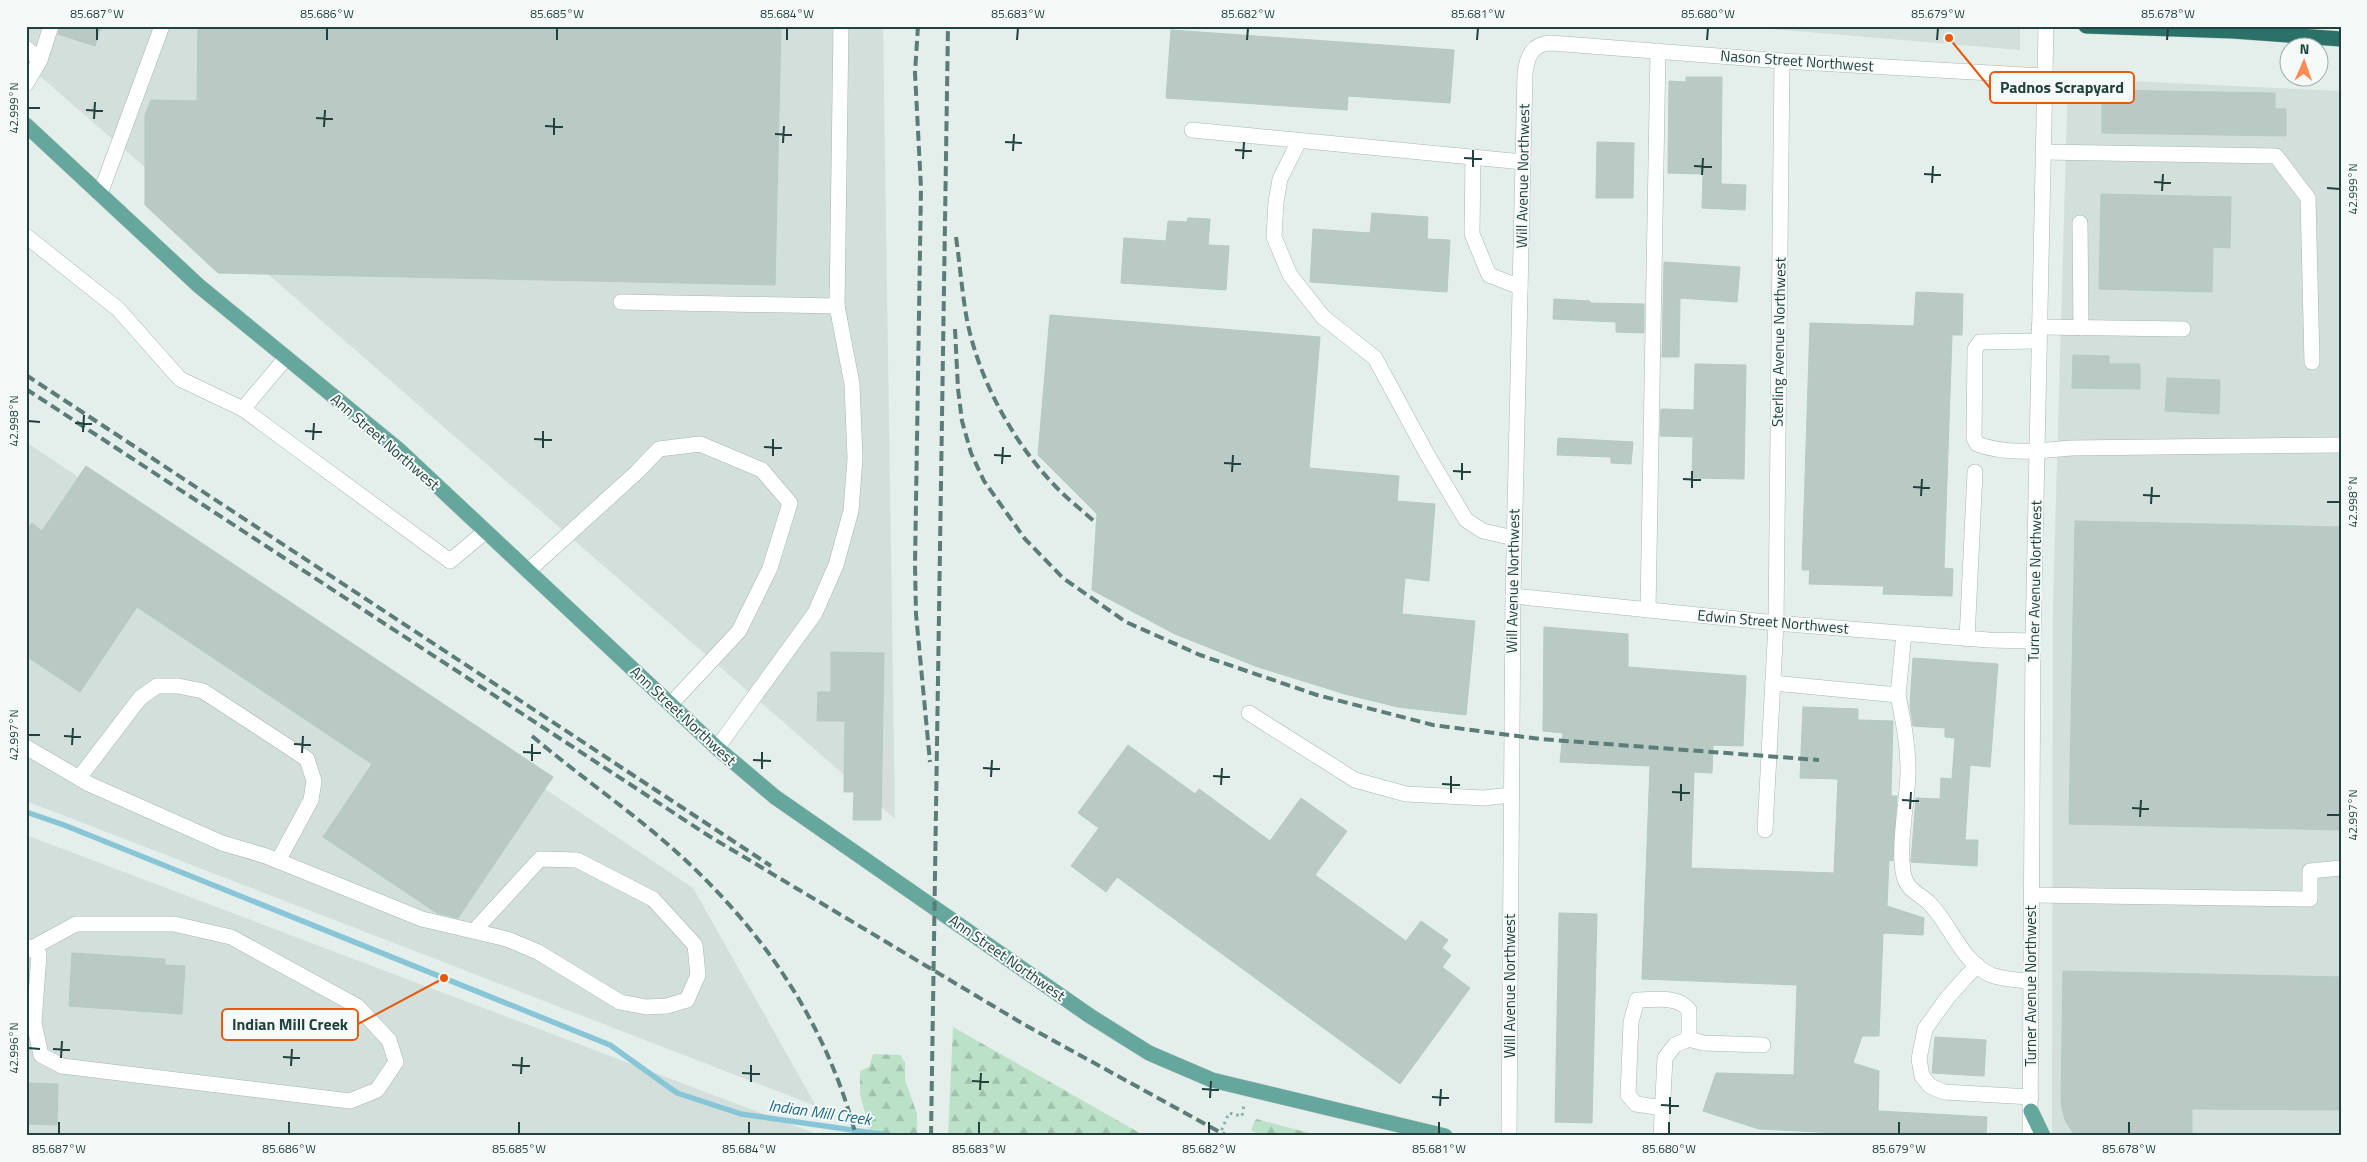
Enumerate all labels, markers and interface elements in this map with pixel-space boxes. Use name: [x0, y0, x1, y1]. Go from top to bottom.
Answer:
text: 85.687°W: [70, 4, 124, 23]
text: 85.686°W: [300, 4, 354, 23]
text: 85.685°W: [530, 4, 584, 23]
text: 85.684°W: [760, 4, 814, 23]
text: 85.683°W: [991, 4, 1045, 23]
text: 85.682°W: [1221, 4, 1275, 23]
text: 85.681°W: [1451, 4, 1505, 23]
text: 85.680°W: [1681, 4, 1735, 23]
text: 85.679°W: [1911, 4, 1965, 23]
text: 85.678°W: [2141, 4, 2195, 23]
north arrow: [2280, 38, 2330, 88]
text: N: [2299, 38, 2310, 59]
street label: Nason Street Northwest: [1720, 44, 1875, 77]
callout: Padnos Scrapyard: [1990, 72, 2134, 103]
text: Padnos Scrapyard: [2000, 75, 2124, 99]
text: 42.999°N: [4, 82, 23, 134]
street label: Will Avenue Northwest: [1510, 103, 1535, 248]
text: 42.999°N: [2343, 163, 2362, 215]
street label: Sterling Avenue Northwest: [1766, 256, 1791, 427]
street label: Ann Street Northwest: [326, 388, 445, 496]
text: 42.998°N: [4, 395, 23, 447]
text: 42.998°N: [2343, 476, 2362, 528]
street label: Turner Avenue Northwest: [2022, 499, 2047, 662]
street label: Will Avenue Northwest: [1500, 508, 1525, 653]
street label: Edwin Street Northwest: [1696, 603, 1850, 640]
street label: Ann Street Northwest: [625, 660, 742, 772]
text: 42.997°N: [4, 709, 23, 761]
text: 42.997°N: [2343, 789, 2362, 841]
street label: Turner Avenue Northwest: [2019, 904, 2042, 1067]
street label: Ann Street Northwest: [944, 909, 1071, 1007]
street label: Will Avenue Northwest: [1498, 913, 1521, 1058]
callout: Indian Mill Creek: [222, 1009, 358, 1040]
text: Indian Mill Creek: [232, 1012, 349, 1036]
text: 42.996°N: [4, 1022, 23, 1074]
water label: Indian Mill Creek: [767, 1093, 875, 1131]
text: 85.687°W: [32, 1139, 86, 1158]
text: 85.686°W: [262, 1139, 316, 1158]
text: 85.685°W: [492, 1139, 546, 1158]
text: 85.684°W: [722, 1139, 776, 1158]
text: 85.683°W: [952, 1139, 1006, 1158]
text: 85.682°W: [1182, 1139, 1236, 1158]
text: 85.681°W: [1412, 1139, 1466, 1158]
text: 85.680°W: [1642, 1139, 1696, 1158]
text: 85.679°W: [1872, 1139, 1926, 1158]
text: 85.678°W: [2102, 1139, 2156, 1158]

